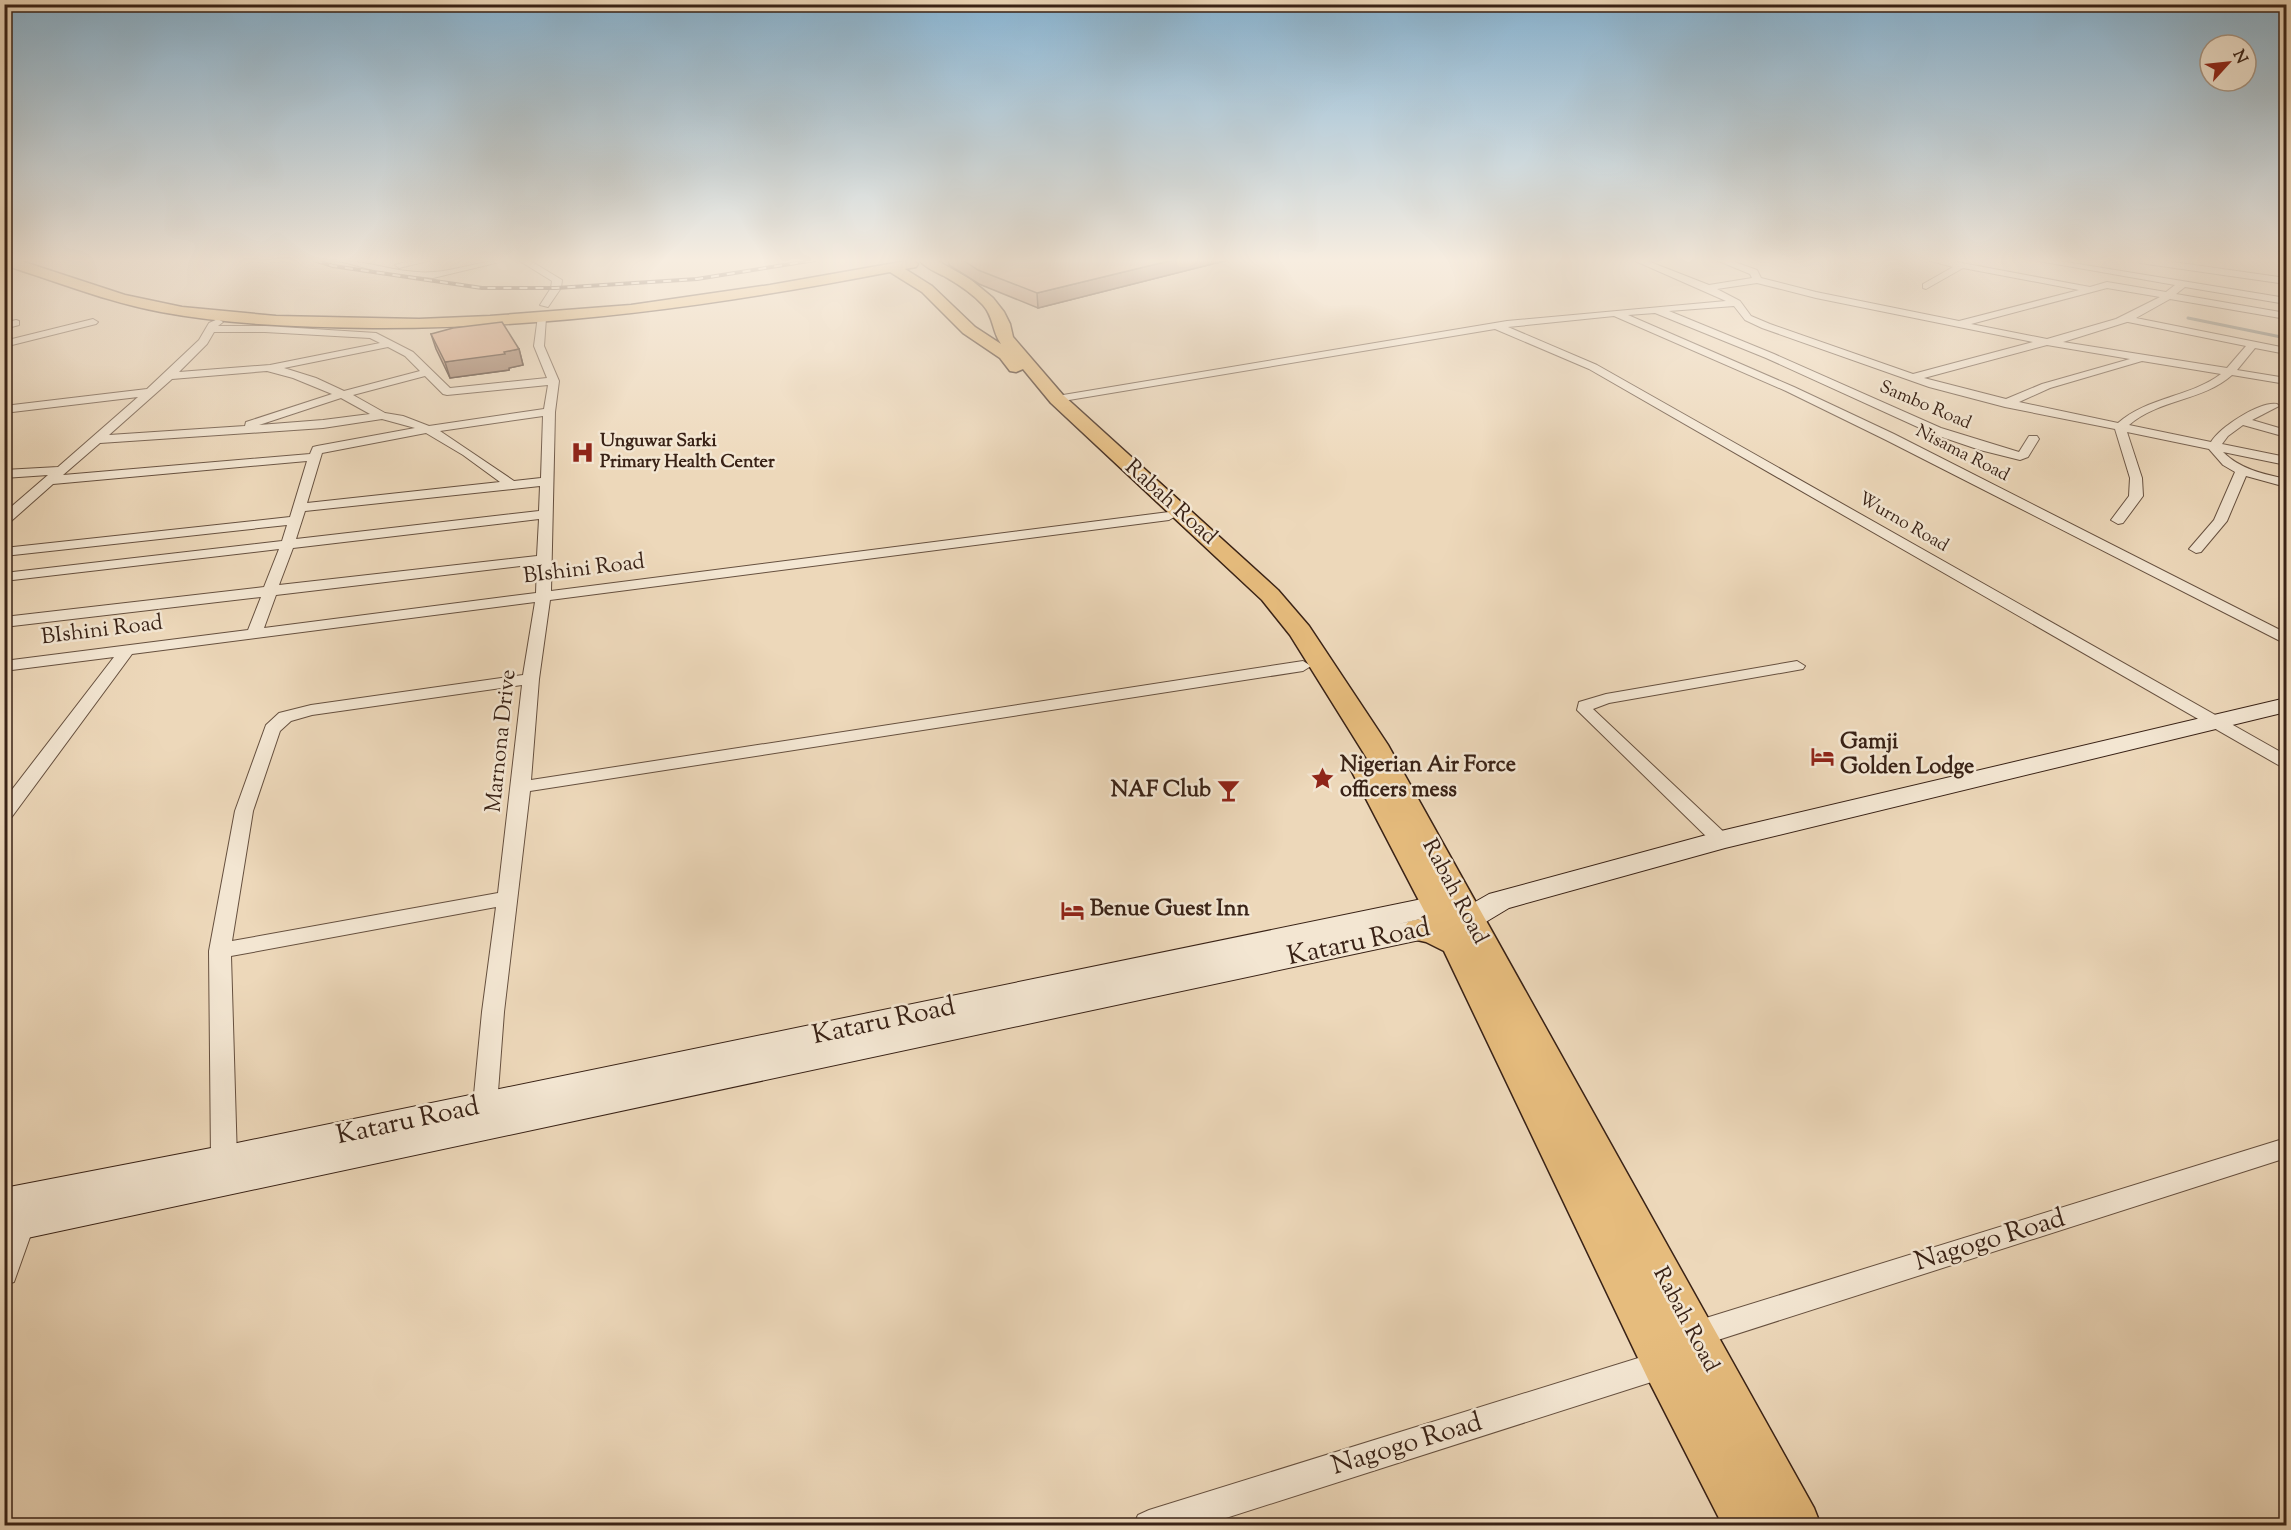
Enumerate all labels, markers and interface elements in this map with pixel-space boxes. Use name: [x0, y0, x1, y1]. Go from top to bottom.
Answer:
north arrow: [2198, 33, 2258, 93]
text: N: [2226, 46, 2252, 68]
street label: Sambo Road: [1875, 375, 1975, 437]
street label: Nisama Road: [1911, 419, 2013, 489]
place label: Unguwar Sarki Primary Health Center: [600, 429, 775, 476]
hospital icon: Unguwar Sarki Primary Health Center: [569, 439, 595, 465]
street label: Rabah Road: [1117, 453, 1223, 553]
street label: Wurno Road: [1853, 487, 1953, 559]
street label: BIshini Road: [521, 547, 647, 593]
street label: BIshini Road: [39, 608, 165, 654]
street label: Marnona Drive: [479, 668, 525, 814]
place label: Gamji Golden Lodge: [1840, 727, 1974, 784]
hotel icon: Gamji Golden Lodge: [1809, 743, 1835, 769]
place label: Nigerian Air Force officers mess: [1340, 750, 1516, 807]
place icon: Nigerian Air Force officers mess: [1309, 766, 1335, 792]
place label: NAF Club: [1111, 775, 1211, 807]
bar icon: NAF Club: [1216, 778, 1242, 804]
street label: Rabah Road: [1413, 834, 1495, 950]
place label: Benue Guest Inn: [1090, 894, 1250, 926]
hotel icon: Benue Guest Inn: [1059, 897, 1085, 923]
street label: Kataru Road: [1284, 909, 1434, 977]
street label: Kataru Road: [809, 988, 959, 1056]
street label: Kataru Road: [333, 1088, 483, 1156]
street label: Nagogo Road: [1910, 1200, 2070, 1282]
street label: Rabah Road: [1644, 1262, 1726, 1378]
street label: Nagogo Road: [1327, 1404, 1487, 1486]

